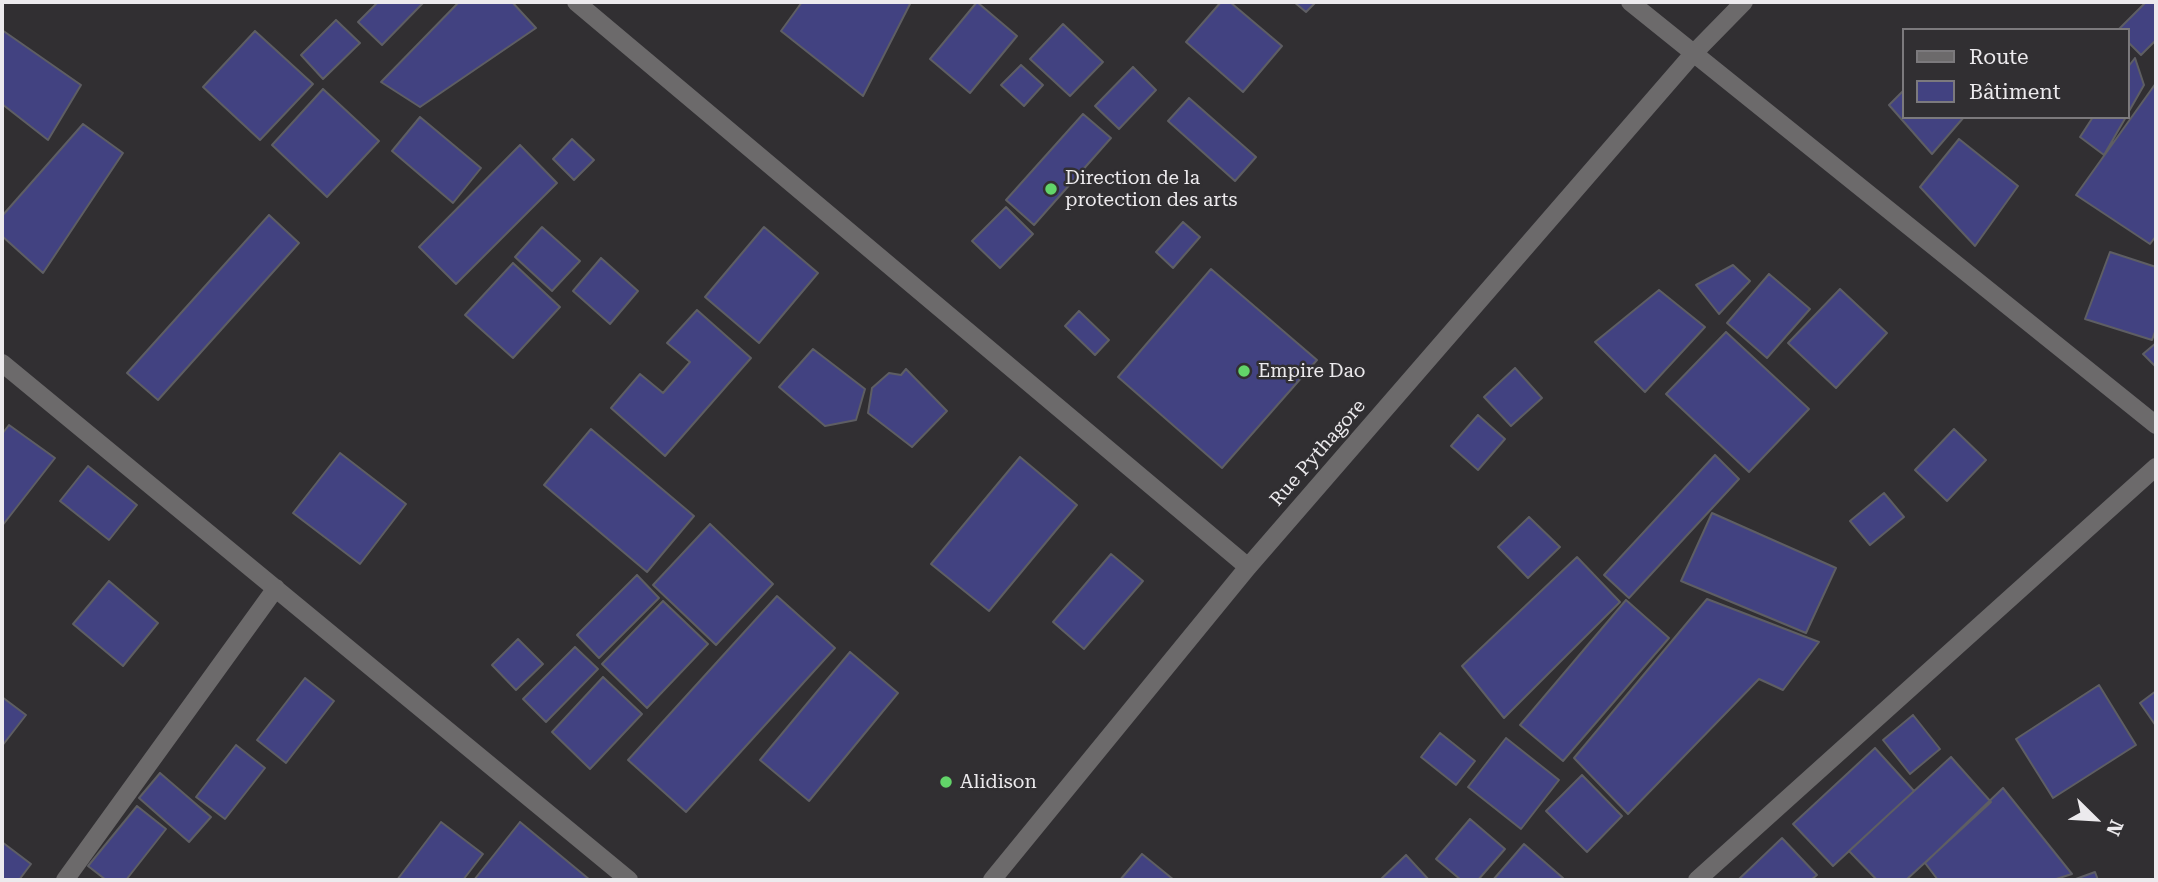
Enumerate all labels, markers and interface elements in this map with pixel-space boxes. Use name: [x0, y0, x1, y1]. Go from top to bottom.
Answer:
legend: [1902, 28, 2130, 119]
text: Route: [1969, 45, 2028, 69]
text: Bâtiment: [1969, 80, 2061, 104]
place label: Direction de la protection des arts: [1065, 167, 1238, 211]
marker: Direction de la protection des arts: [1043, 181, 1059, 197]
place label: Empire Dao: [1258, 360, 1365, 382]
marker: Empire Dao: [1236, 363, 1252, 379]
street label: Rue Pythagore: [1265, 395, 1371, 511]
place label: Alidison: [960, 771, 1037, 793]
marker: Alidison: [938, 774, 954, 790]
north arrow: [2060, 784, 2130, 854]
text: N: [2101, 816, 2128, 839]

